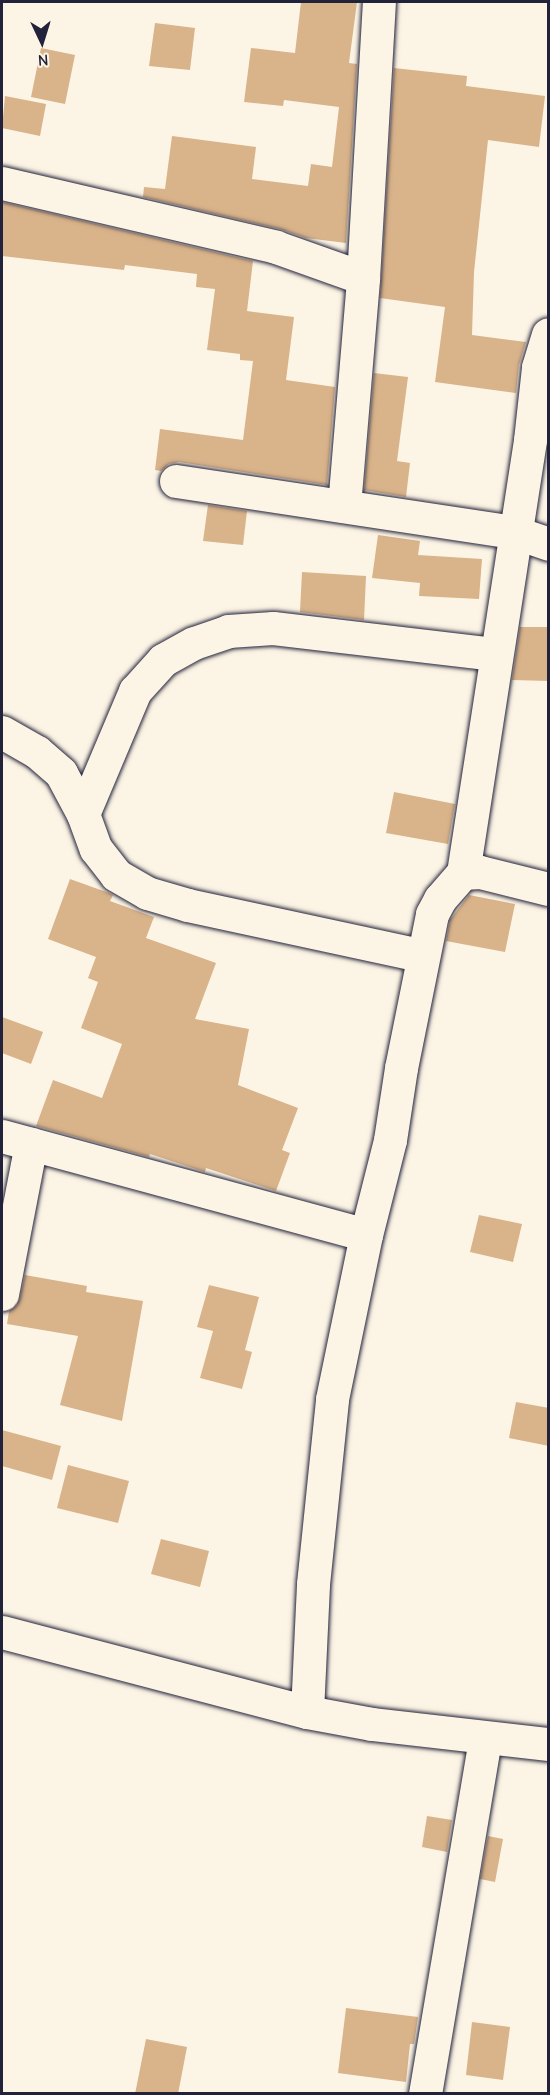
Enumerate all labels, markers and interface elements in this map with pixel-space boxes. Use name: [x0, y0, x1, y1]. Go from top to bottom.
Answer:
north arrow: [12, 12, 72, 72]
text: N: [37, 51, 49, 69]

